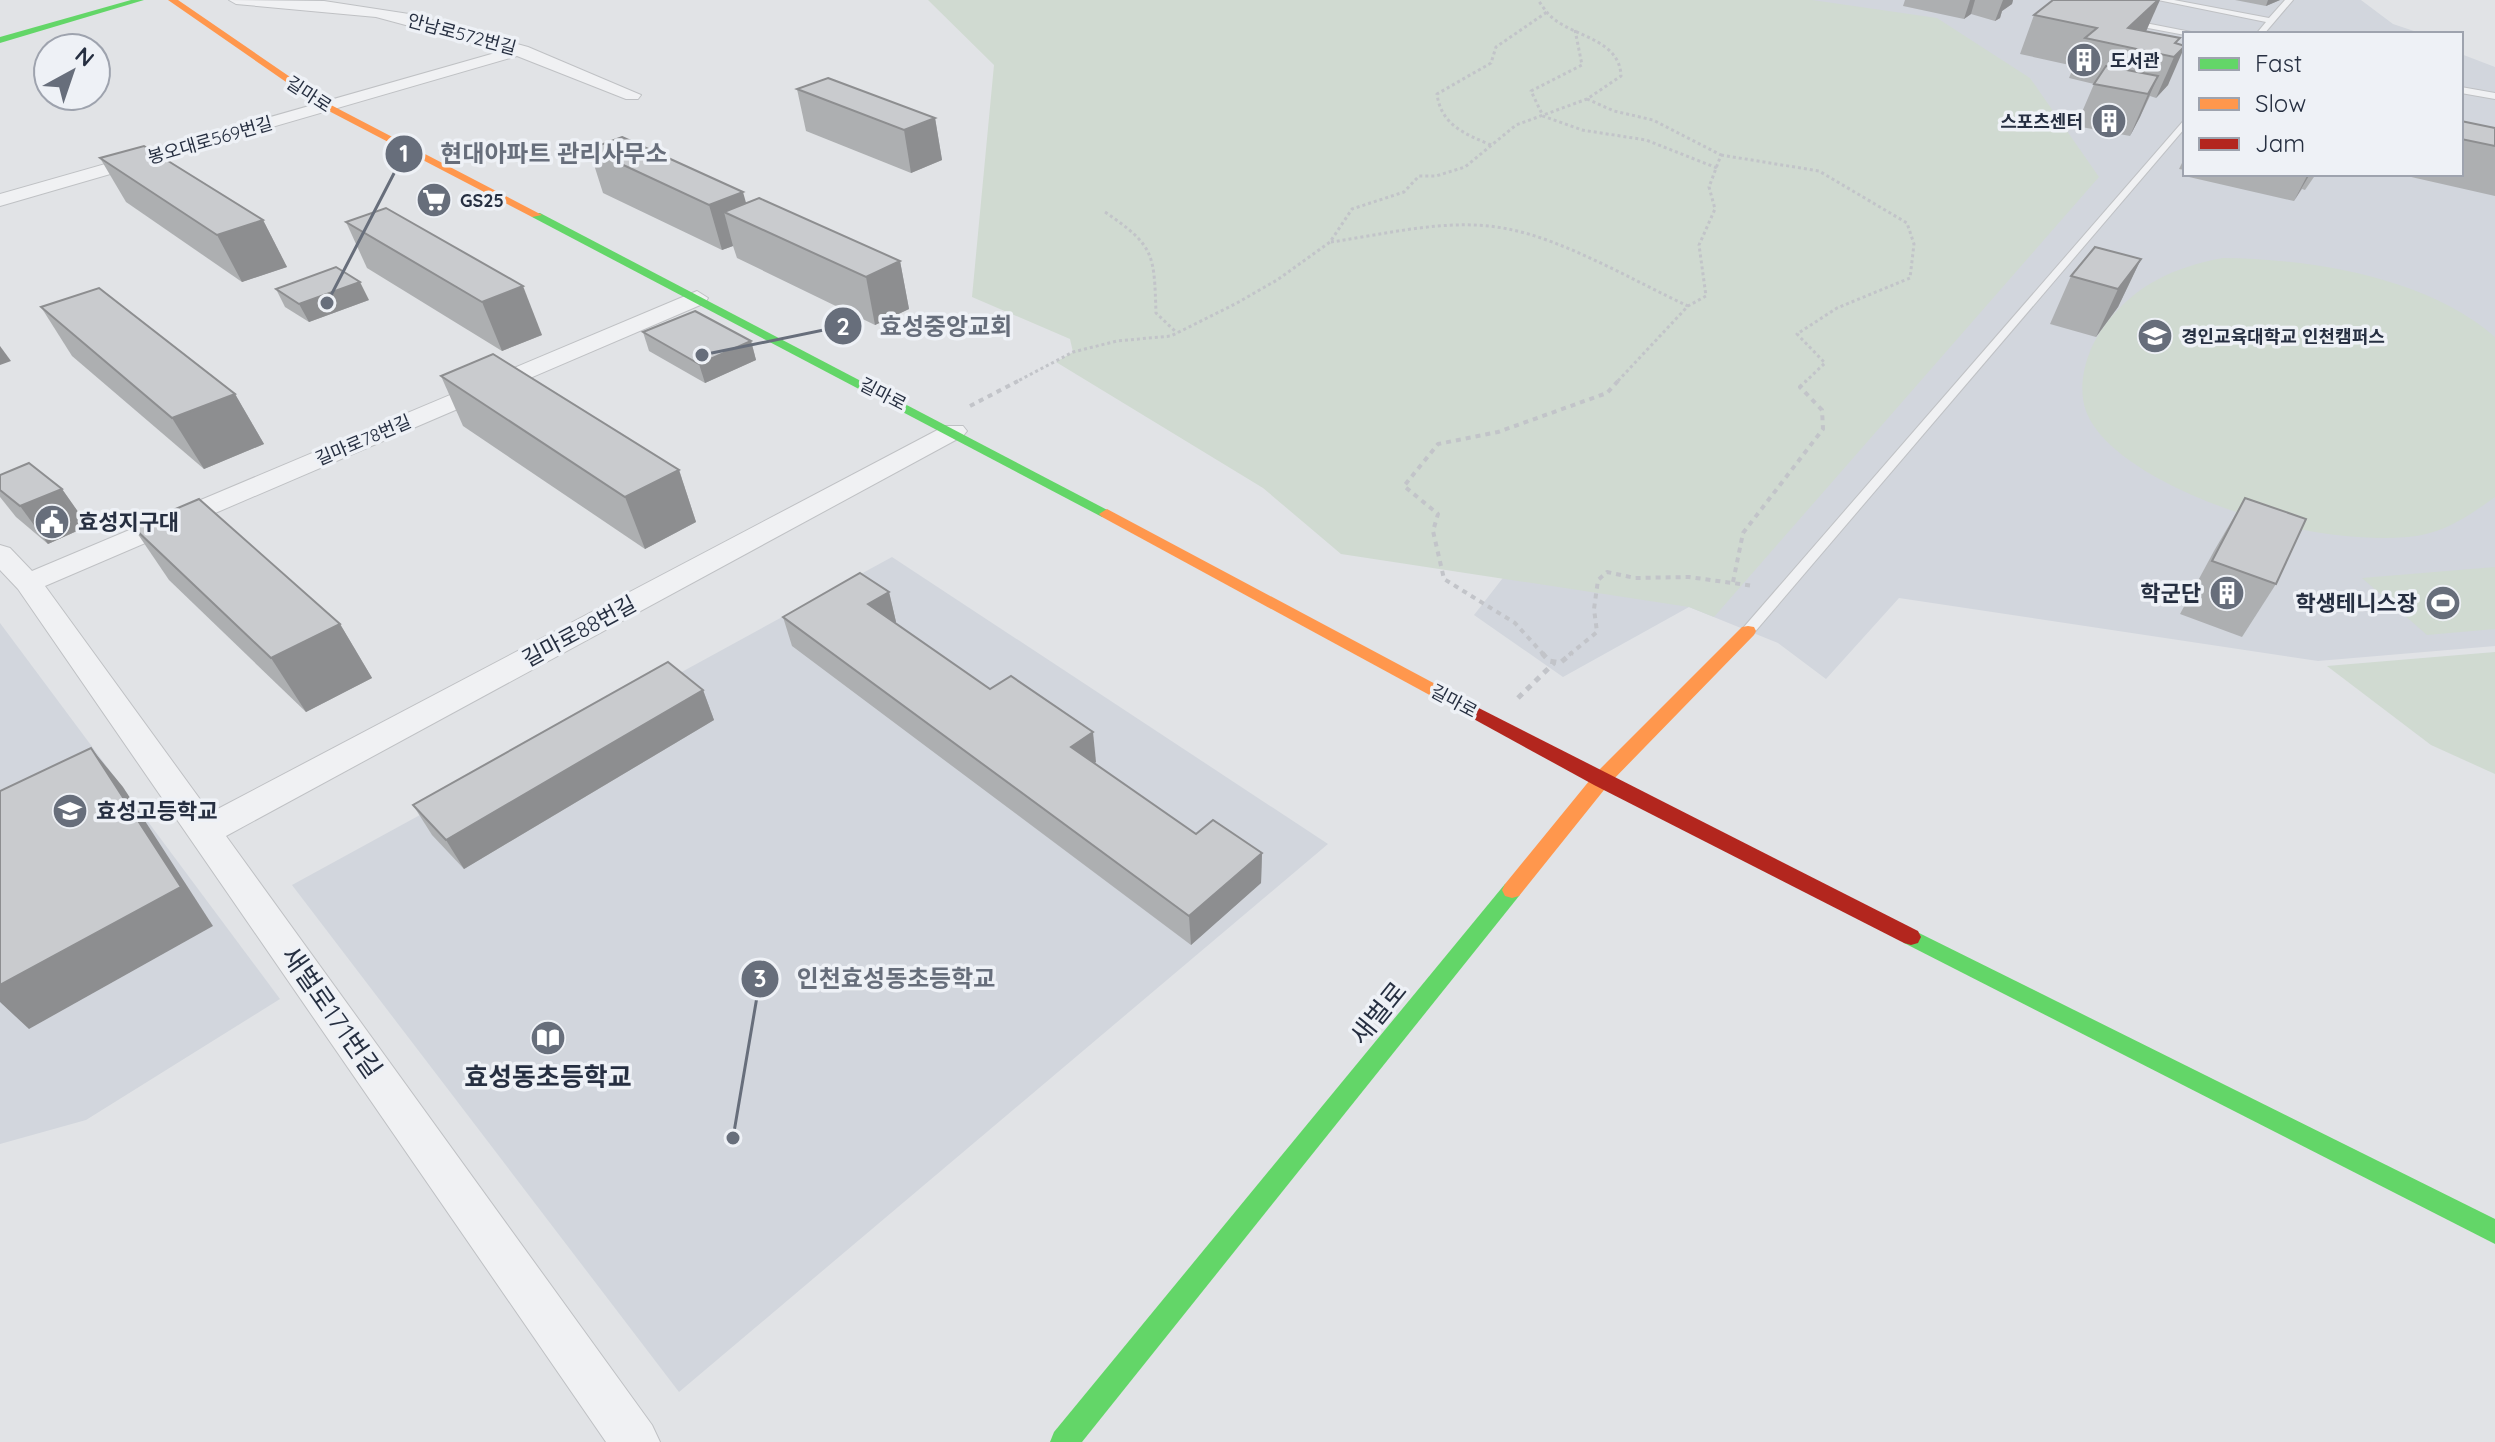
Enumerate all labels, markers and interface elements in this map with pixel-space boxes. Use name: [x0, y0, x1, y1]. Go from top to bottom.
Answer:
street label: 안남로572번길: [405, 8, 519, 60]
north arrow: [32, 32, 112, 112]
legend: [2183, 32, 2463, 176]
text: N: [70, 41, 100, 73]
building icon: 도서관: [2065, 41, 2103, 79]
text: Fast: [2255, 48, 2302, 78]
place label: 도서관: [2110, 49, 2160, 72]
street label: 길마로: [282, 71, 336, 117]
text: Slow: [2255, 88, 2306, 118]
building icon: 스포츠센터: [2090, 102, 2128, 140]
place label: 스포츠센터: [2000, 110, 2083, 133]
street label: 봉오대로569번길: [145, 111, 275, 169]
text: Jam: [2255, 128, 2305, 158]
callout: 현대아파트 관리사무소: [384, 130, 684, 178]
text: 1: [399, 138, 409, 168]
text: 현대아파트 관리사무소: [440, 138, 668, 168]
supermarket icon: GS25: [415, 181, 453, 219]
place label: GS25: [460, 189, 504, 212]
callout: 효성중앙교회: [823, 302, 1028, 350]
text: 2: [836, 311, 850, 341]
text: 효성중앙교회: [880, 311, 1012, 341]
school or university icon: 경인교육대학교 인천캠퍼스: [2136, 317, 2174, 355]
place label: 경인교육대학교 인천캠퍼스: [2181, 325, 2385, 348]
street label: 길마로: [856, 372, 910, 416]
street label: 길마로78번길: [312, 410, 414, 470]
public building icon: 효성지구대: [33, 503, 71, 541]
place label: 효성지구대: [78, 508, 179, 536]
building icon: 학군단: [2208, 574, 2246, 612]
place label: 학군단: [2140, 579, 2201, 607]
sports icon: 학생테니스장: [2424, 584, 2462, 622]
street label: 길마로88번길: [517, 589, 641, 673]
place label: 학생테니스장: [2296, 589, 2417, 617]
street label: 길마로: [1427, 679, 1481, 723]
school or university icon: 효성고등학교: [51, 792, 89, 830]
place label: 효성고등학교: [96, 797, 217, 825]
street label: 새벌로171번길: [274, 940, 390, 1084]
callout: 인천효성동초등학교: [740, 955, 1011, 1003]
text: 3: [754, 963, 766, 993]
text: 인천효성동초등학교: [797, 963, 995, 993]
street label: 새벌로: [1343, 975, 1413, 1051]
library icon: 효성동초등학교: [529, 1019, 567, 1057]
place label: 효성동초등학교: [464, 1060, 632, 1093]

